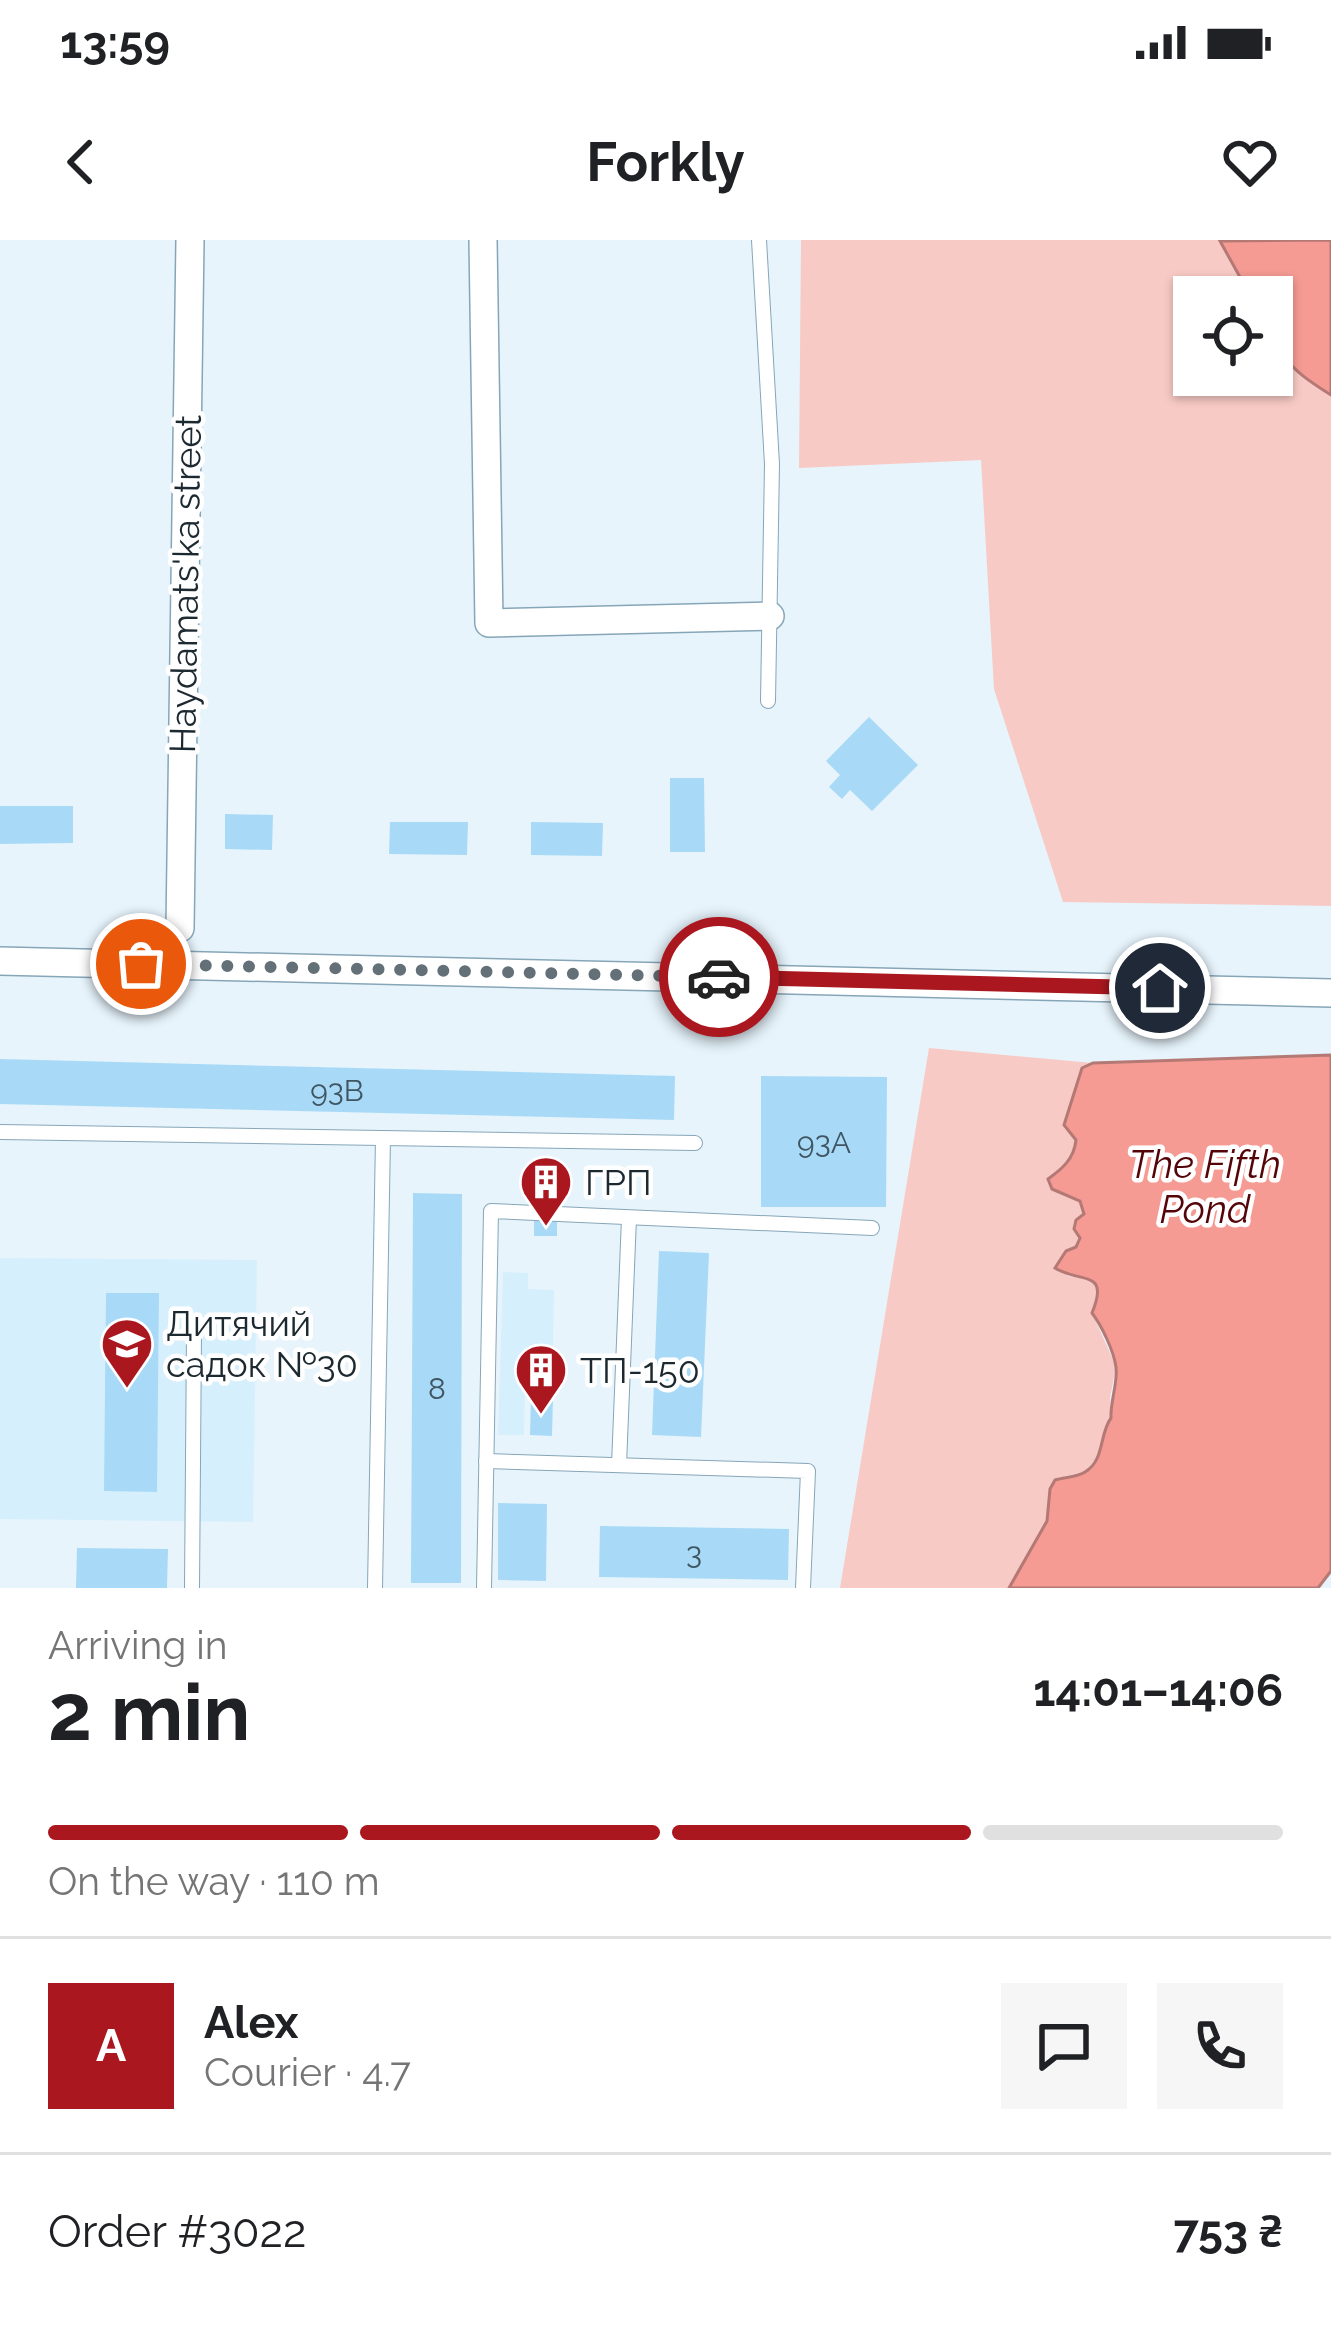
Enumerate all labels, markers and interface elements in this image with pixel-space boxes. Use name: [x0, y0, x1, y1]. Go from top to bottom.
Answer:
text: 13:59: [60, 16, 170, 69]
icon: back: [48, 129, 114, 195]
icon: heart: [1217, 129, 1283, 195]
text: Forkly: [586, 130, 745, 194]
map controls: [1173, 276, 1293, 396]
button: locate: [1173, 276, 1293, 396]
street label: Haydamats'ka street: [161, 414, 209, 754]
pin: [90, 913, 192, 1015]
courier: [659, 917, 779, 1037]
icon: bag: [108, 931, 174, 997]
pin: [1109, 937, 1211, 1039]
icon: car: [686, 944, 752, 1010]
icon: home: [1127, 955, 1193, 1021]
house number: 93В: [310, 1073, 364, 1108]
house number: 93А: [797, 1125, 851, 1160]
water label: The Fifth Pond: [1129, 1141, 1281, 1232]
building icon: ГРП: [518, 1154, 574, 1228]
place label: ГРП: [585, 1161, 652, 1203]
place label: Дитячий садок №30: [166, 1302, 358, 1385]
school or university icon: Дитячий садок №30: [99, 1316, 155, 1390]
building icon: ТП-150: [513, 1342, 569, 1416]
place label: ТП-150: [580, 1349, 700, 1391]
house number: 8: [428, 1371, 446, 1406]
house number: 3: [686, 1536, 702, 1571]
text: Arriving in: [48, 1622, 228, 1668]
text: 14:01–14:06: [1033, 1664, 1283, 1717]
text: 2 min: [48, 1667, 250, 1758]
text: On the way · 110 m: [48, 1858, 380, 1904]
button: chat: [1001, 1983, 1127, 2109]
button: phone: [1157, 1983, 1283, 2109]
text: Alex: [204, 1996, 298, 2049]
text: A: [96, 2019, 126, 2072]
text: Courier · 4.7: [204, 2049, 411, 2095]
text: Order #3022: [48, 2205, 307, 2258]
text: 753 ₴: [1173, 2205, 1283, 2258]

